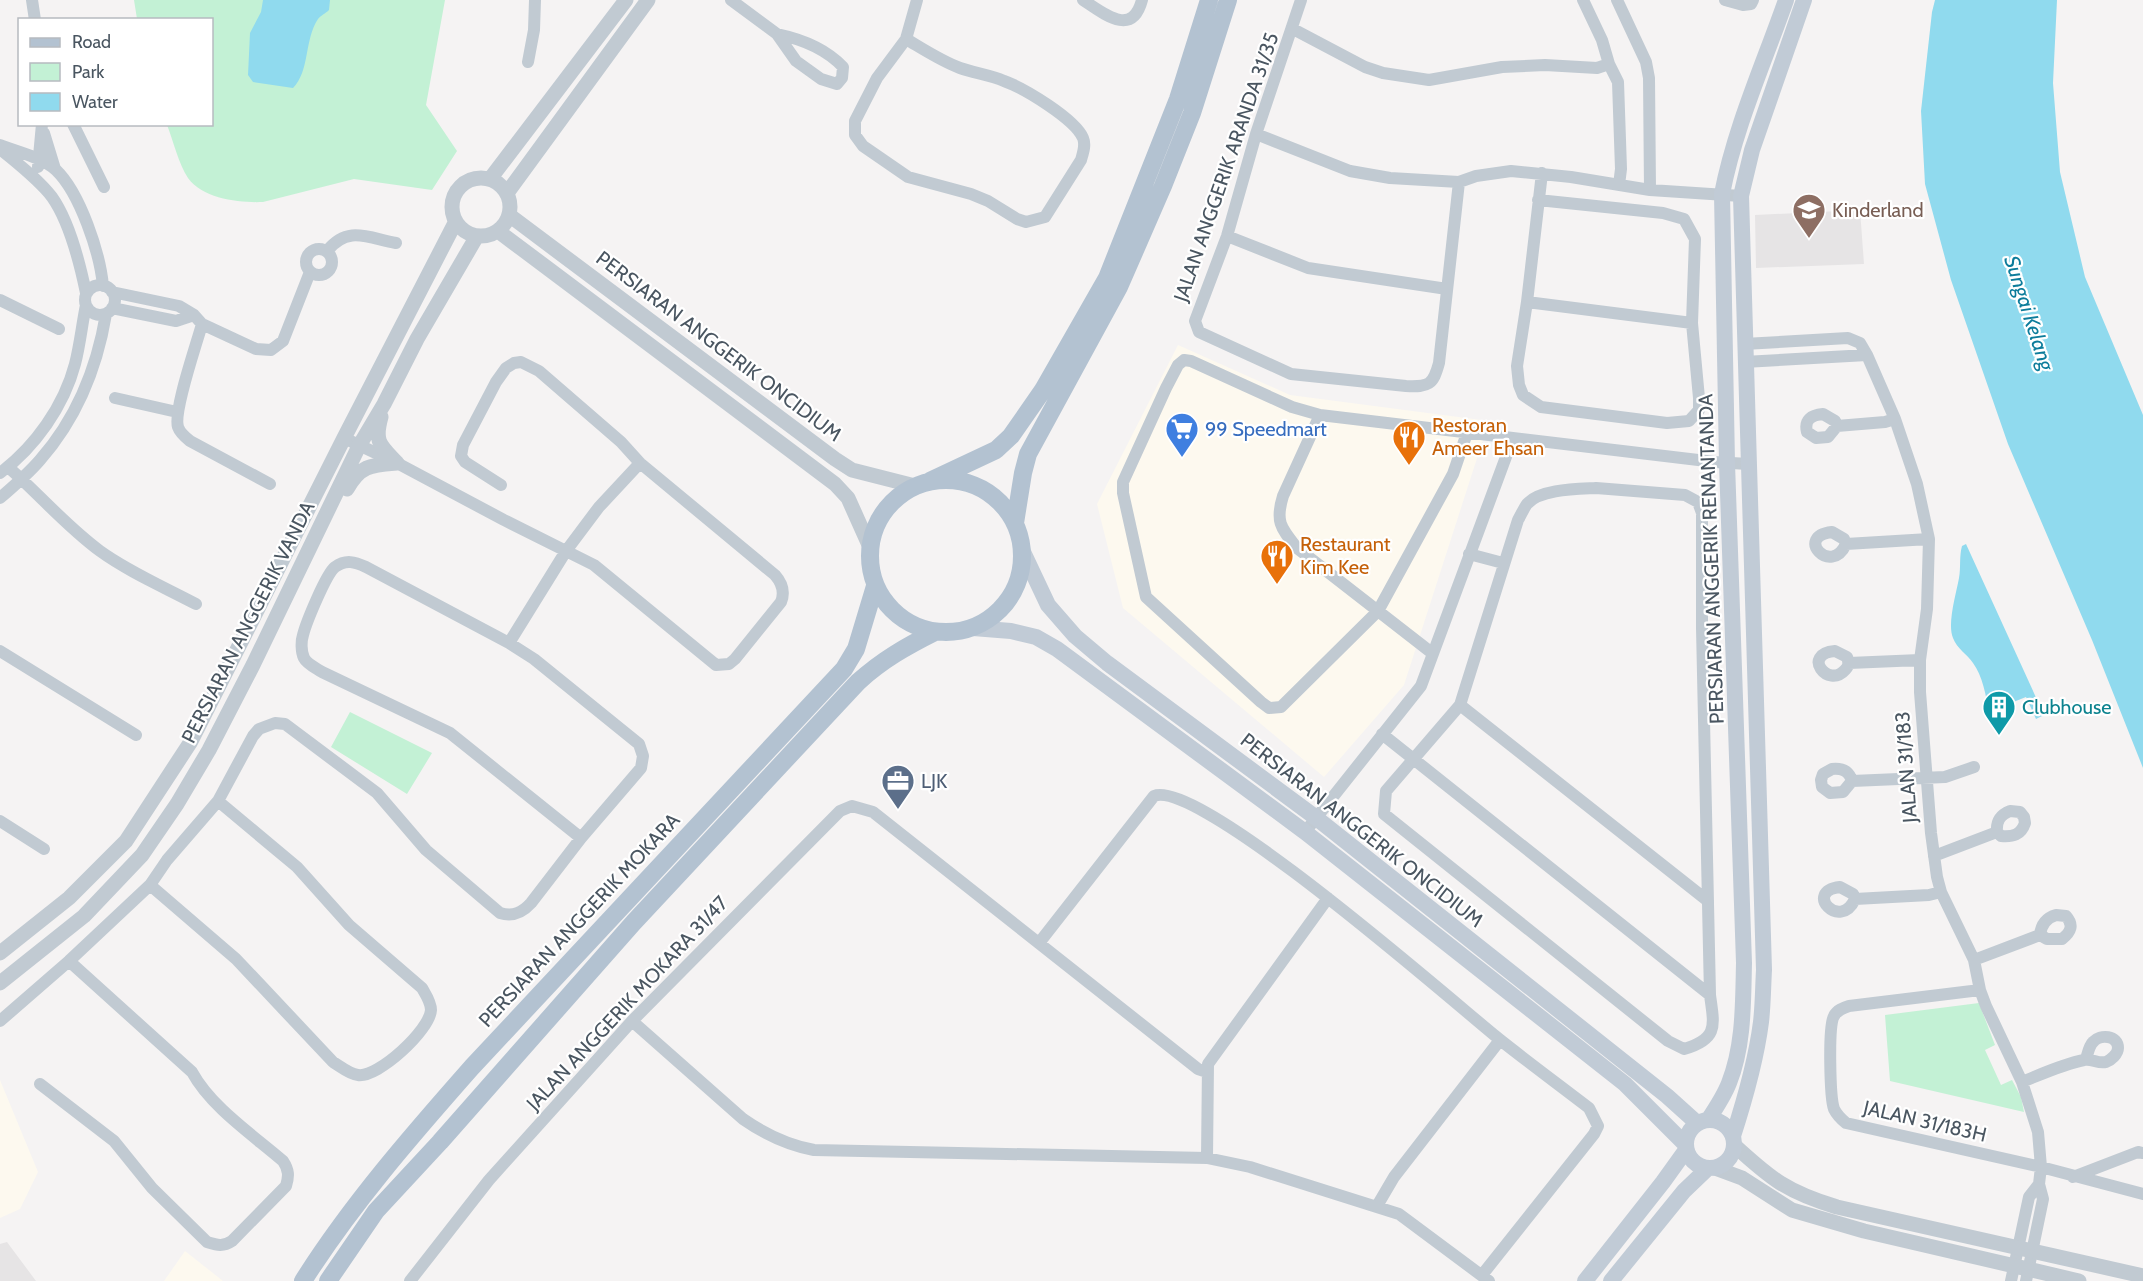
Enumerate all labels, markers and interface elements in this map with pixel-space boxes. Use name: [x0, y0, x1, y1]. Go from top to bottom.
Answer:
legend: [18, 18, 213, 126]
street label: JALAN ANGGERIK ARANDA 31/35: [1168, 29, 1283, 306]
text: Road: [72, 31, 111, 53]
text: Park: [72, 61, 105, 83]
text: Water: [72, 91, 118, 113]
school or university icon: Kinderland: [1791, 192, 1827, 239]
place label: Kinderland: [1832, 198, 1923, 222]
street label: PERSIARAN ANGGERIK ONCIDIUM: [592, 246, 846, 446]
water label: Sungai Kelang: [1999, 252, 2060, 375]
street label: PERSIARAN ANGGERIK RENANTANDA: [1693, 393, 1729, 724]
supermarket icon: 99 Speedmart: [1164, 411, 1200, 458]
place label: Restoran Ameer Ehsan: [1432, 413, 1544, 460]
place label: 99 Speedmart: [1205, 417, 1327, 441]
restaurant icon: Restoran Ameer Ehsan: [1391, 419, 1427, 466]
street label: PERSIARAN ANGGERIK VANDA: [176, 496, 320, 747]
place label: Restaurant Kim Kee: [1300, 532, 1391, 579]
restaurant icon: Restaurant Kim Kee: [1259, 538, 1295, 585]
building icon: Clubhouse: [1981, 689, 2017, 736]
place label: Clubhouse: [2022, 695, 2111, 719]
street label: JALAN 31/183: [1890, 710, 1922, 825]
street label: PERSIARAN ANGGERIK ONCIDIUM: [1236, 728, 1488, 932]
office icon: LJK: [880, 763, 916, 810]
place label: LJK: [921, 769, 948, 793]
street label: PERSIARAN ANGGERIK MOKARA: [474, 808, 685, 1032]
street label: JALAN ANGGERIK MOKARA 31/47: [521, 891, 733, 1116]
street label: JALAN 31/183H: [1860, 1095, 1989, 1147]

